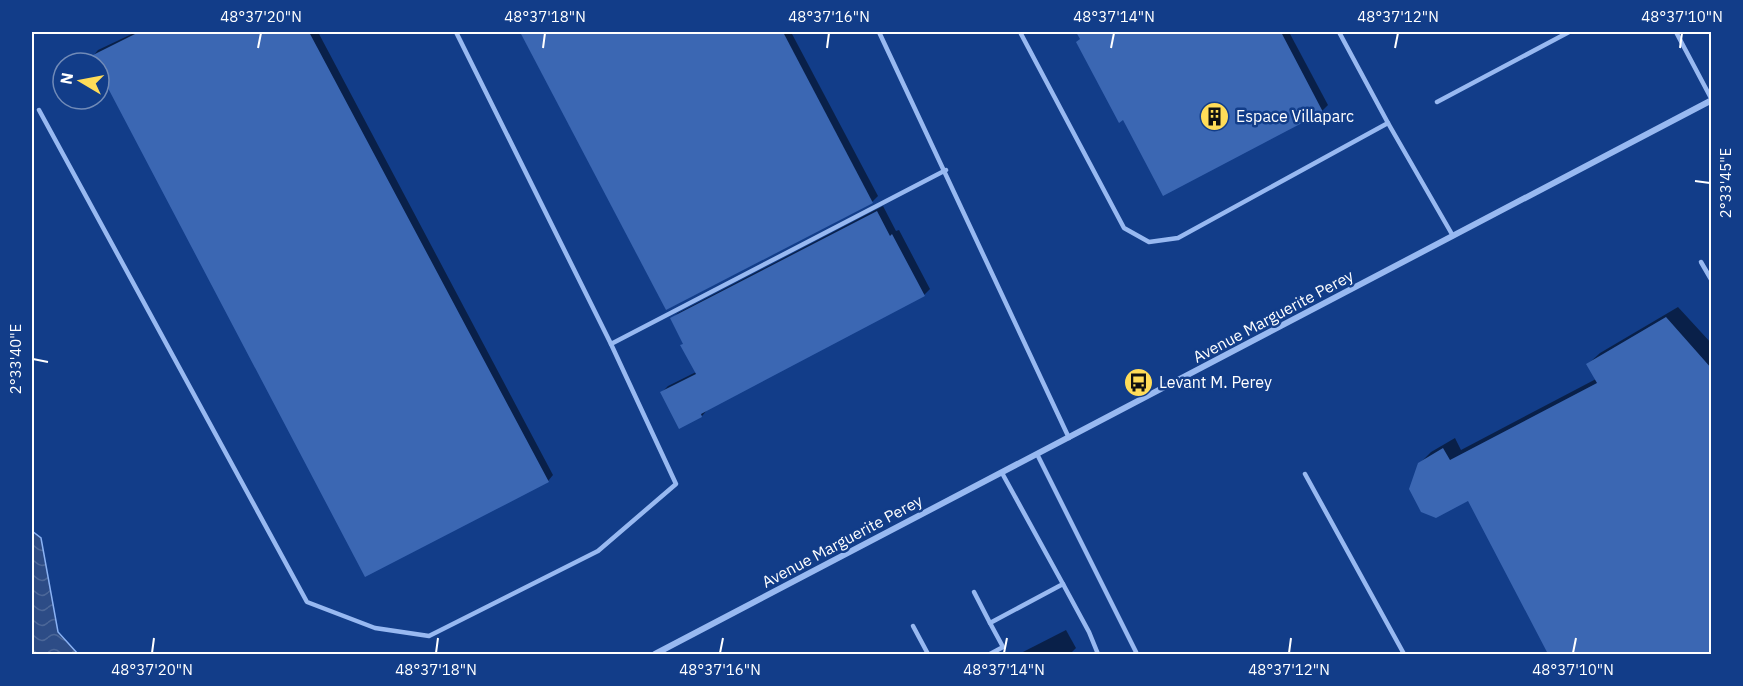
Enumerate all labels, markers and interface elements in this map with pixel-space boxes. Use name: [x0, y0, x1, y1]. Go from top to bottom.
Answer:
text: 48°37'20"N: [220, 7, 302, 26]
text: 48°37'18"N: [504, 7, 586, 26]
text: 48°37'16"N: [788, 7, 870, 26]
text: 48°37'14"N: [1073, 7, 1155, 26]
text: 48°37'12"N: [1357, 7, 1439, 26]
text: 48°37'10"N: [1641, 7, 1723, 26]
north arrow: [51, 51, 111, 111]
text: N: [55, 71, 77, 86]
building icon: Espace Villaparc: [1199, 100, 1231, 132]
place label: Espace Villaparc: [1236, 106, 1354, 126]
text: 2°33'45"E: [1716, 148, 1735, 218]
street label: Avenue Marguerite Perey: [1189, 265, 1357, 367]
text: 2°33'40"E: [6, 324, 25, 394]
bus stop icon: Levant M. Perey: [1122, 366, 1154, 398]
place label: Levant M. Perey: [1159, 372, 1272, 392]
street label: Avenue Marguerite Perey: [758, 490, 926, 592]
text: 48°37'20"N: [111, 660, 193, 679]
text: 48°37'18"N: [395, 660, 477, 679]
text: 48°37'16"N: [679, 660, 761, 679]
text: 48°37'14"N: [963, 660, 1045, 679]
text: 48°37'12"N: [1248, 660, 1330, 679]
text: 48°37'10"N: [1532, 660, 1614, 679]

